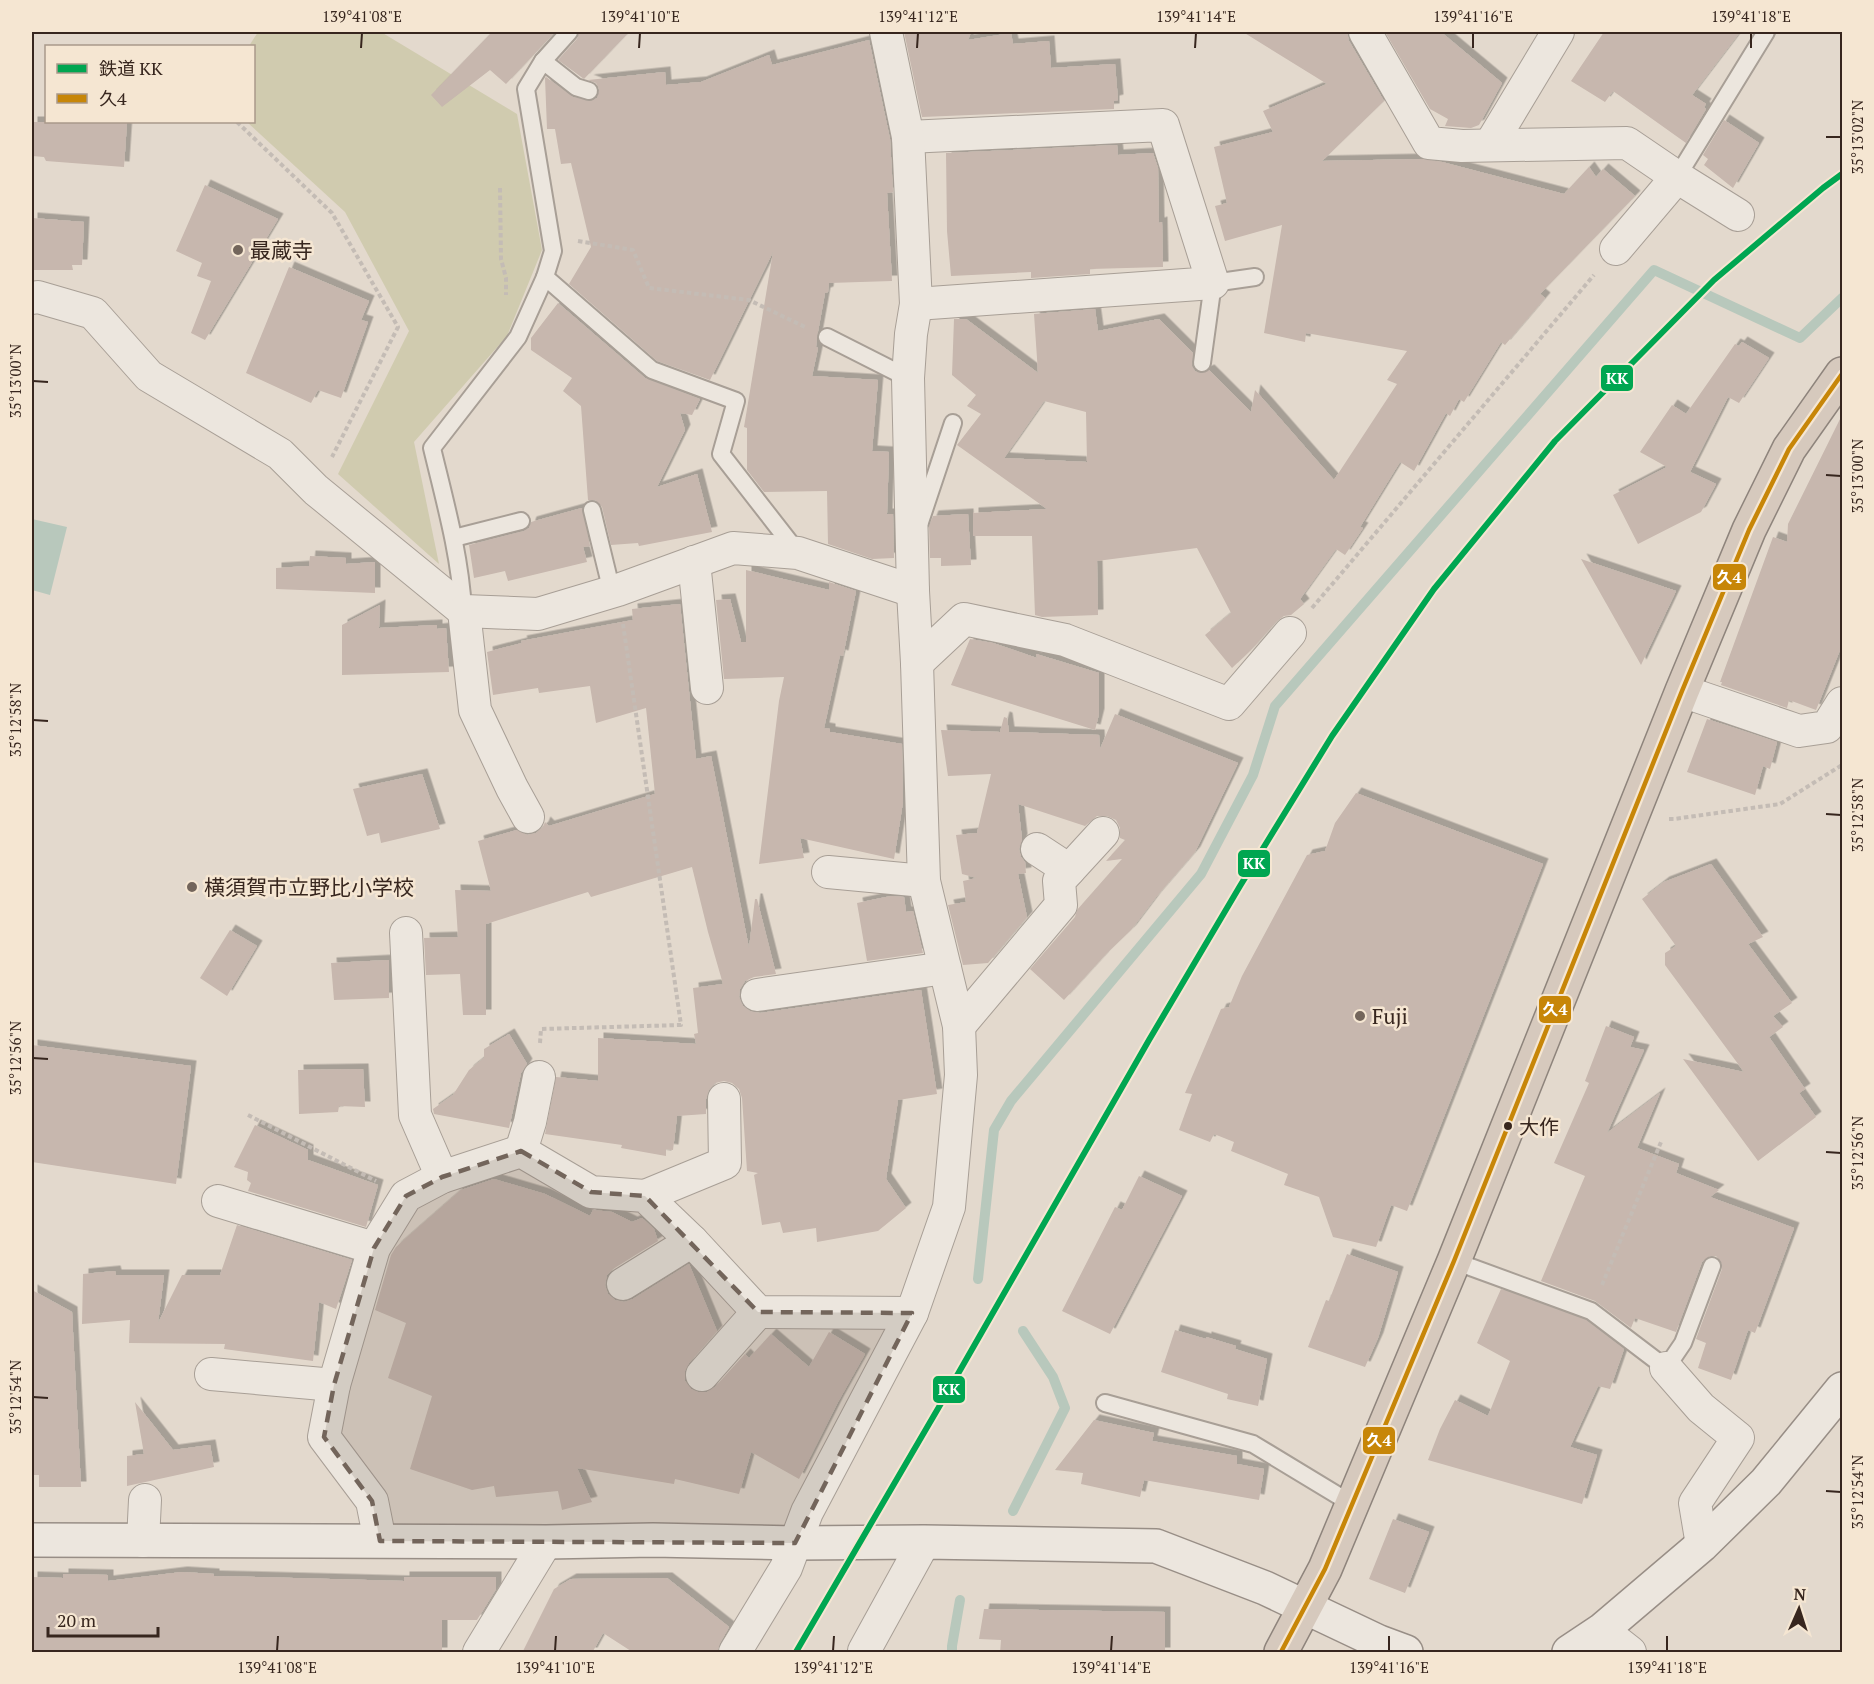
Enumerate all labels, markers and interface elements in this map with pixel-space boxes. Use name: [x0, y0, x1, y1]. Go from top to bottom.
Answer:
text: 139°41'08"E: [322, 6, 402, 26]
text: 139°41'10"E: [600, 6, 680, 26]
text: 139°41'12"E: [878, 6, 958, 26]
text: 139°41'14"E: [1156, 6, 1236, 26]
text: 139°41'16"E: [1433, 6, 1513, 26]
text: 139°41'18"E: [1711, 6, 1791, 26]
legend: [45, 45, 255, 123]
text: 鉄道 KK: [99, 56, 163, 80]
text: 久4: [99, 86, 127, 110]
text: 35°13'02"N: [1847, 100, 1867, 174]
place label: 最蔵寺: [250, 236, 313, 264]
marker: 最蔵寺: [231, 243, 245, 257]
text: 35°13'00"N: [5, 344, 25, 418]
line badge: KK: [1600, 364, 1634, 392]
text: KK: [1606, 367, 1629, 389]
text: 35°13'00"N: [1847, 439, 1867, 513]
line badge: 久4: [1712, 563, 1747, 591]
text: 久4: [1716, 566, 1742, 588]
text: 35°12'58"N: [5, 683, 25, 757]
text: 35°12'58"N: [1847, 778, 1867, 852]
line badge: KK: [1237, 849, 1271, 878]
text: KK: [1243, 852, 1266, 874]
place label: 横須賀市立野比小学校: [204, 873, 414, 901]
marker: 横須賀市立野比小学校: [185, 880, 199, 894]
line badge: 久4: [1538, 995, 1572, 1024]
text: 久4: [1542, 998, 1568, 1020]
place label: Fuji: [1372, 1002, 1408, 1030]
marker: Fuji: [1353, 1009, 1367, 1023]
text: 35°12'56"N: [5, 1021, 25, 1095]
place label: 大作: [1519, 1113, 1559, 1140]
text: 35°12'56"N: [1847, 1116, 1867, 1190]
marker: 大作: [1502, 1120, 1514, 1132]
text: 35°12'54"N: [5, 1360, 25, 1434]
line badge: KK: [932, 1375, 966, 1404]
text: KK: [938, 1378, 961, 1400]
line badge: 久4: [1362, 1426, 1396, 1455]
text: 久4: [1366, 1429, 1392, 1451]
text: 35°12'54"N: [1847, 1455, 1867, 1529]
north arrow: [1769, 1579, 1829, 1639]
text: N: [1793, 1583, 1806, 1605]
scale bar: [48, 1600, 158, 1638]
text: 20 m: [57, 1608, 97, 1632]
text: 139°41'08"E: [237, 1657, 317, 1677]
text: 139°41'10"E: [515, 1657, 595, 1677]
text: 139°41'12"E: [793, 1657, 873, 1677]
text: 139°41'14"E: [1071, 1657, 1151, 1677]
text: 139°41'16"E: [1349, 1657, 1429, 1677]
text: 139°41'18"E: [1627, 1657, 1707, 1677]

